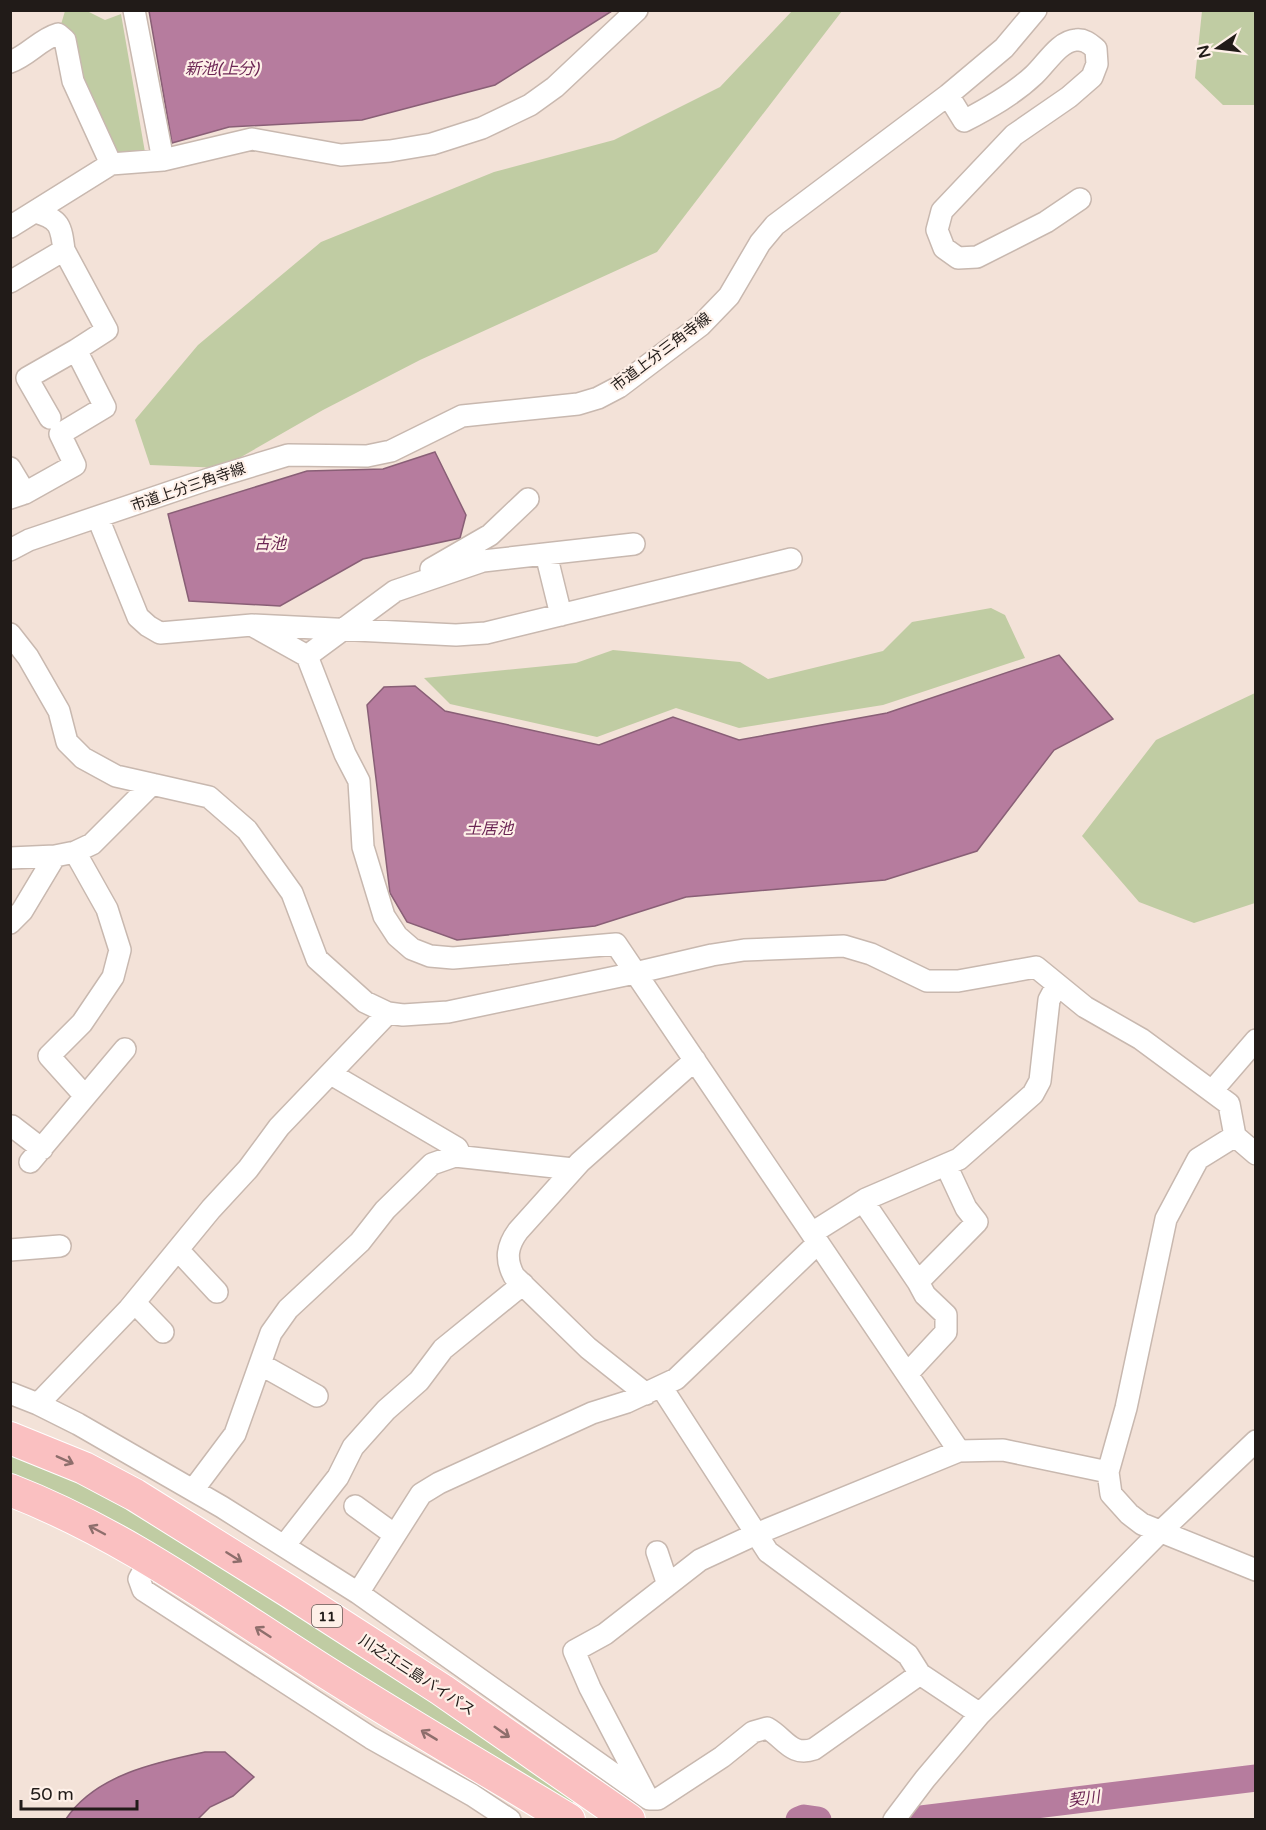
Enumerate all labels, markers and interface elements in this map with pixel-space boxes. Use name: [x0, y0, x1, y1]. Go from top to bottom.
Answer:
north arrow: [1188, 18, 1248, 78]
text: N: [1193, 43, 1216, 60]
water label: 新池(上分): [185, 59, 260, 79]
street label: 市道上分三角寺線: [608, 309, 714, 395]
street label: 市道上分三角寺線: [128, 459, 248, 515]
water label: 古池: [254, 534, 288, 554]
water label: 土居池: [465, 819, 515, 839]
one-way arrow: [55, 1454, 73, 1466]
one-way arrow: [89, 1524, 107, 1535]
one-way arrow: [225, 1550, 242, 1563]
road number: 11: [312, 1605, 342, 1627]
one-way arrow: [255, 1626, 272, 1639]
street label: 川之江三島バイパス: [356, 1631, 478, 1719]
one-way arrow: [494, 1726, 510, 1738]
one-way arrow: [421, 1728, 438, 1740]
scale bar: [21, 1773, 136, 1811]
text: 50 m: [30, 1783, 74, 1805]
water label: 契川: [1067, 1787, 1103, 1811]

